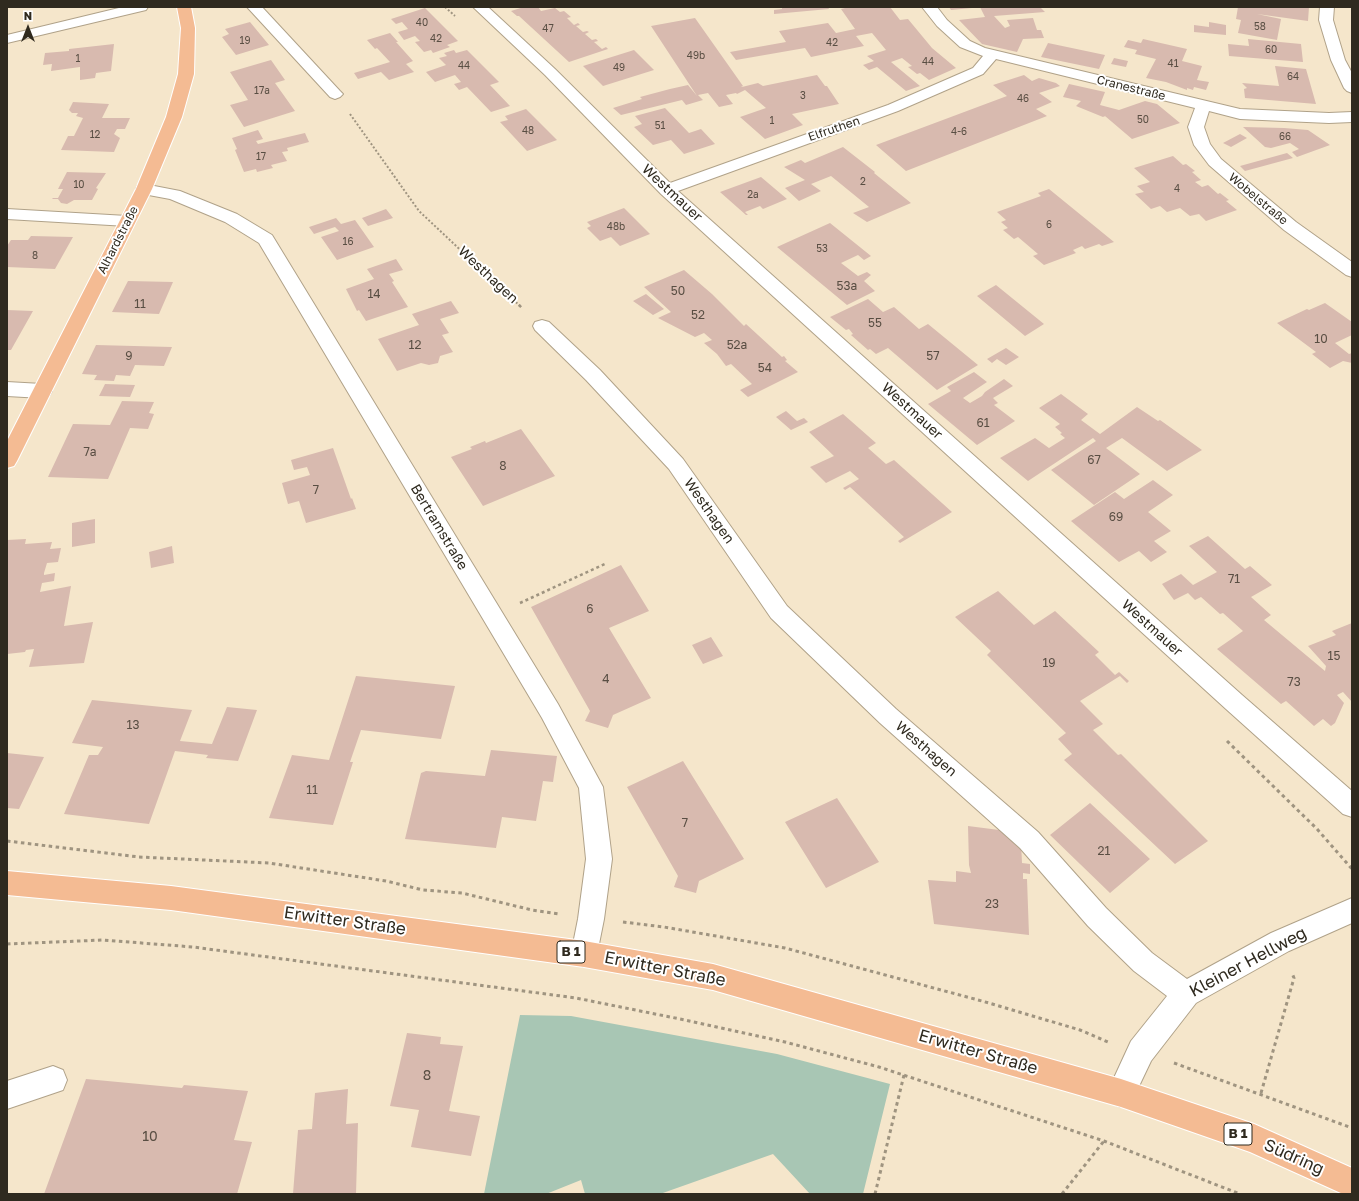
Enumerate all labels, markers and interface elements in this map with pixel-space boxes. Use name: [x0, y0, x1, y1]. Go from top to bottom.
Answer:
north arrow: [8, 8, 48, 48]
text: N: [24, 9, 32, 22]
house number: 40: [416, 17, 428, 29]
house number: 58: [1254, 21, 1266, 33]
house number: 47: [542, 23, 554, 35]
house number: 42: [430, 33, 442, 45]
house number: 19: [240, 35, 250, 47]
house number: 42: [826, 37, 838, 49]
house number: 60: [1265, 44, 1277, 56]
house number: 49b: [687, 50, 705, 62]
house number: 1: [76, 53, 80, 65]
house number: 44: [922, 56, 934, 68]
house number: 41: [1168, 58, 1178, 70]
house number: 44: [458, 60, 470, 72]
house number: 49: [613, 62, 625, 74]
house number: 64: [1287, 71, 1299, 83]
street label: Cranestraße: [1095, 73, 1167, 103]
house number: 17a: [254, 85, 270, 97]
house number: 3: [800, 90, 806, 102]
house number: 46: [1017, 93, 1029, 105]
street label: Elfruthen: [806, 113, 862, 145]
house number: 50: [1137, 114, 1149, 126]
house number: 1: [770, 115, 774, 127]
house number: 51: [655, 120, 665, 132]
house number: 48: [522, 125, 534, 137]
house number: 4-6: [951, 126, 967, 138]
house number: 12: [90, 129, 100, 141]
house number: 66: [1279, 131, 1291, 143]
house number: 17: [256, 151, 266, 163]
street label: Westmauer: [638, 161, 706, 225]
street label: Wobelstraße: [1225, 170, 1291, 228]
house number: 2: [860, 176, 866, 188]
house number: 10: [73, 179, 85, 191]
house number: 4: [1174, 183, 1180, 195]
house number: 2a: [747, 189, 759, 201]
street label: Alhardstraße: [95, 204, 141, 276]
house number: 6: [1046, 219, 1052, 231]
house number: 48b: [607, 221, 625, 233]
house number: 16: [343, 236, 353, 248]
street label: Westhagen: [455, 243, 521, 307]
house number: 53: [816, 243, 828, 255]
house number: 8: [32, 250, 38, 262]
house number: 53a: [837, 279, 857, 293]
house number: 50: [671, 284, 685, 298]
house number: 14: [367, 287, 381, 301]
house number: 11: [134, 297, 146, 311]
house number: 52: [691, 308, 705, 322]
house number: 55: [868, 316, 882, 330]
house number: 10: [1314, 332, 1328, 346]
house number: 12: [409, 338, 421, 352]
house number: 52a: [727, 338, 747, 352]
house number: 9: [125, 349, 133, 363]
house number: 57: [926, 349, 940, 363]
house number: 54: [758, 361, 772, 375]
street label: Westmauer: [878, 379, 946, 443]
house number: 61: [976, 416, 990, 430]
house number: 7a: [83, 445, 97, 459]
house number: 67: [1087, 453, 1101, 467]
house number: 8: [499, 459, 507, 473]
street label: Westhagen: [680, 475, 738, 547]
street label: Bertramstraße: [407, 481, 471, 573]
house number: 7: [313, 483, 319, 497]
house number: 69: [1109, 510, 1123, 524]
house number: 71: [1228, 572, 1240, 586]
street label: Westmauer: [1118, 596, 1186, 660]
house number: 6: [586, 602, 594, 616]
house number: 15: [1328, 649, 1340, 663]
house number: 19: [1042, 656, 1056, 670]
house number: 4: [602, 672, 610, 686]
house number: 73: [1287, 675, 1301, 689]
house number: 13: [127, 718, 139, 732]
street label: Westhagen: [892, 718, 960, 780]
house number: 11: [306, 783, 318, 797]
house number: 7: [682, 816, 688, 830]
house number: 21: [1098, 844, 1110, 858]
house number: 23: [985, 897, 999, 911]
street label: Erwitter Straße: [283, 902, 407, 940]
street label: Kleiner Hellweg: [1186, 923, 1310, 1001]
road number: B 1: [557, 941, 585, 963]
street label: Erwitter Straße: [603, 947, 727, 991]
street label: Erwitter Straße: [916, 1025, 1040, 1079]
house number: 8: [423, 1068, 431, 1084]
road number: B 1: [1224, 1123, 1252, 1145]
house number: 10: [142, 1129, 158, 1145]
street label: Südring: [1261, 1135, 1327, 1179]

